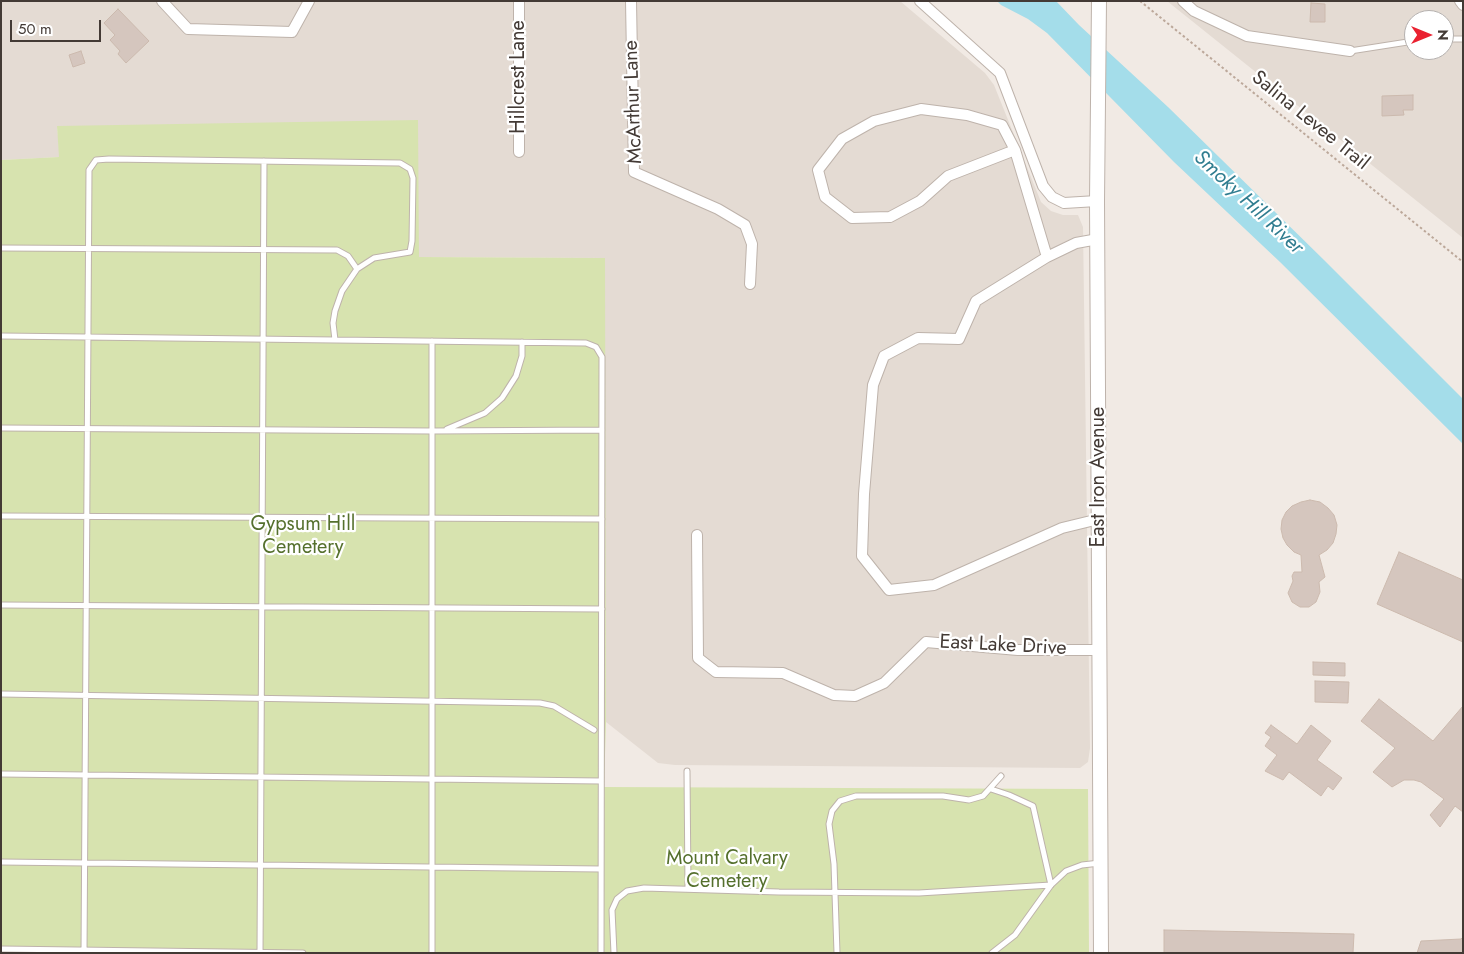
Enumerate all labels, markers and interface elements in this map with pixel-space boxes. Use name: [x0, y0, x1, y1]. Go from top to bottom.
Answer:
scale bar: [12, 10, 104, 42]
north arrow: [1404, 10, 1454, 60]
text: 50 m: [18, 18, 52, 40]
street label: Hillcrest Lane: [507, 20, 531, 134]
text: N: [1433, 29, 1453, 41]
street label: McArthur Lane: [620, 40, 648, 164]
street label: Salina Levee Trail: [1246, 66, 1374, 176]
water label: Smoky Hill River: [1188, 146, 1308, 260]
street label: East Iron Avenue: [1087, 407, 1111, 547]
park label: Gypsum Hill Cemetery: [251, 513, 355, 560]
street label: East Lake Drive: [939, 631, 1067, 661]
park label: Mount Calvary Cemetery: [666, 847, 788, 894]

